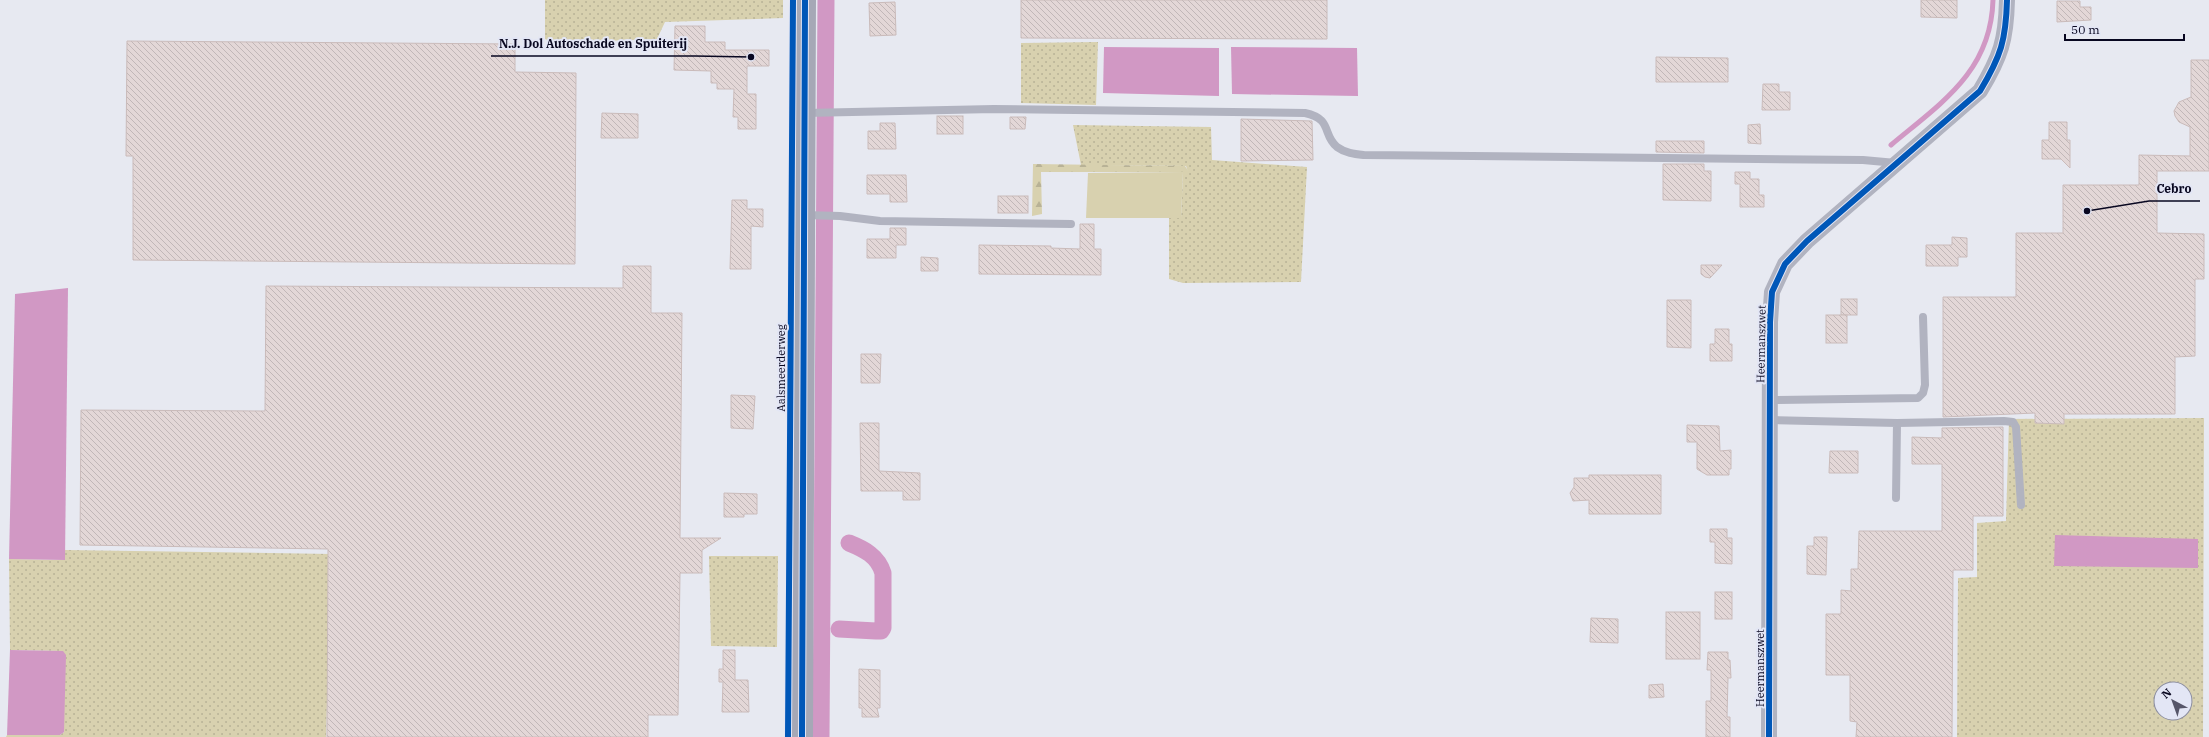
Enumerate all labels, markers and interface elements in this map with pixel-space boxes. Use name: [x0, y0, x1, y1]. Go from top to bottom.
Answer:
scale bar: [2065, 16, 2184, 42]
text: 50 m: [2071, 22, 2100, 37]
callout: N.J. Dol Autoschade en Spuiterij: [491, 32, 695, 56]
text: N.J. Dol Autoschade en Spuiterij: [499, 36, 687, 51]
callout: Cebro: [2149, 177, 2200, 201]
text: Cebro: [2156, 181, 2192, 196]
street label: Heermanszwet: [1753, 305, 1769, 383]
street label: Aalsmeerderweg: [774, 324, 788, 412]
street label: Heermanszwet: [1753, 629, 1767, 707]
north arrow: [2153, 681, 2193, 721]
text: N: [2159, 685, 2175, 702]

